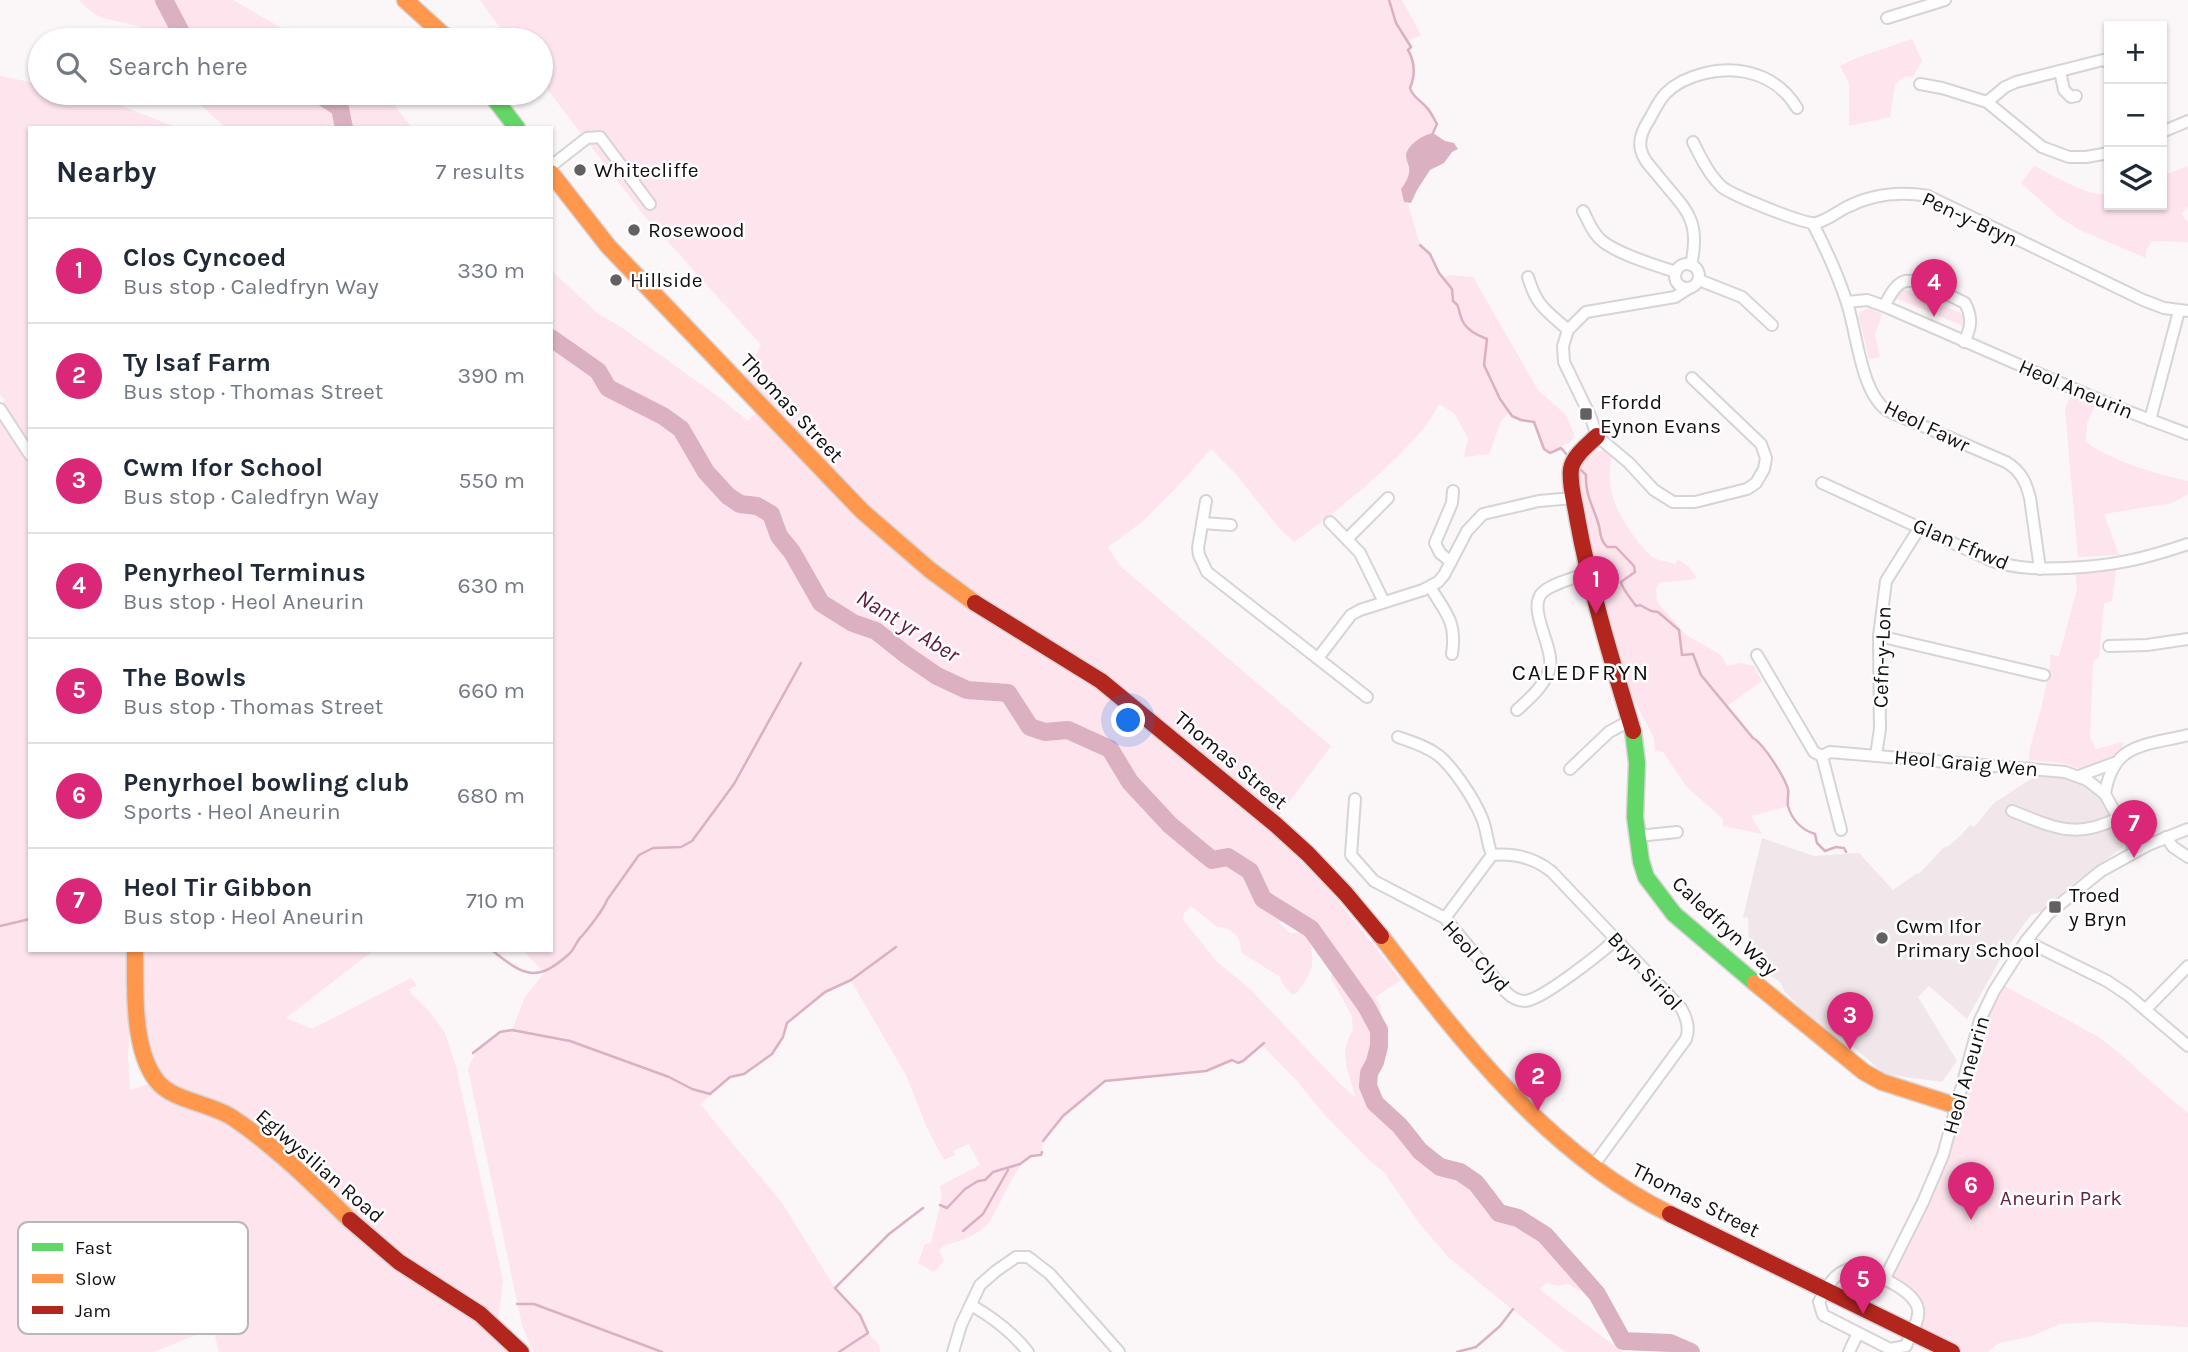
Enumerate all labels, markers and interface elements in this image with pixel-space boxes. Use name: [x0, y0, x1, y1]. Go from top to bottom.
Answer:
map controls: [2104, 21, 2167, 210]
button: +: [2104, 21, 2167, 84]
search box: [28, 28, 553, 105]
icon: search: [52, 48, 90, 86]
text: Search here: [108, 51, 248, 82]
button: −: [2104, 84, 2167, 147]
button: layers: [2104, 147, 2167, 210]
text: Nearby: [56, 154, 156, 190]
text: 7 results: [435, 158, 525, 185]
place label: Whitecliffe: [594, 158, 699, 182]
marker: Whitecliffe: [572, 162, 588, 178]
street label: Pen-y-Bryn: [1918, 186, 2022, 252]
place label: Rosewood: [648, 218, 745, 242]
marker: Rosewood: [626, 222, 642, 238]
text: Clos Cyncoed: [123, 242, 286, 273]
text: 1: [75, 257, 83, 284]
text: 330 m: [457, 257, 525, 284]
pin: 4: [1911, 259, 1957, 317]
place label: Hillside: [630, 268, 703, 292]
marker: Hillside: [608, 272, 624, 288]
text: Bus stop · Caledfryn Way: [123, 273, 379, 300]
text: Ty Isaf Farm: [123, 347, 271, 378]
street label: Thomas Street: [736, 349, 848, 467]
street label: Heol Aneurin: [2015, 354, 2137, 424]
text: 2: [72, 362, 86, 389]
text: 390 m: [457, 362, 525, 389]
text: Bus stop · Thomas Street: [123, 378, 383, 405]
place label: Ffordd Eynon Evans: [1600, 390, 1721, 438]
street label: Heol Fawr: [1880, 395, 1974, 457]
marker: Ffordd Eynon Evans: [1578, 406, 1594, 422]
text: Cwm Ifor School: [123, 452, 323, 483]
text: 3: [72, 467, 86, 494]
text: 550 m: [458, 467, 525, 494]
text: Bus stop · Caledfryn Way: [123, 483, 379, 510]
street label: Glan Ffrwd: [1909, 513, 2013, 575]
pin: 1: [1573, 556, 1619, 614]
text: Penyrheol Terminus: [123, 557, 366, 588]
text: 4: [72, 572, 86, 599]
text: 630 m: [458, 572, 525, 599]
water label: Nant yr Aber: [852, 584, 965, 669]
text: Bus stop · Heol Aneurin: [123, 588, 364, 615]
street label: Cefn-y-Lon: [1868, 606, 1896, 708]
district label: CALEDFRYN: [1512, 659, 1650, 686]
text: The Bowls: [123, 662, 246, 693]
text: 5: [72, 677, 86, 704]
text: 660 m: [458, 677, 525, 704]
text: Bus stop · Thomas Street: [123, 693, 383, 720]
your location: [1111, 703, 1145, 737]
street label: Thomas Street: [1170, 706, 1292, 814]
street label: Heol Graig Wen: [1893, 745, 2039, 781]
text: Penyrhoel bowling club: [123, 767, 409, 798]
text: 6: [72, 782, 86, 809]
text: 680 m: [457, 782, 525, 809]
text: Sports · Heol Aneurin: [123, 798, 341, 825]
pin: 7: [2111, 800, 2157, 858]
street label: Caledfryn Way: [1667, 871, 1783, 981]
text: Heol Tir Gibbon: [123, 872, 312, 903]
place label: Troed y Bryn: [2068, 883, 2127, 931]
text: 7: [73, 887, 85, 914]
text: 710 m: [466, 887, 525, 914]
marker: Troed y Bryn: [2047, 899, 2063, 915]
text: Bus stop · Heol Aneurin: [123, 903, 364, 930]
place label: Cwm Ifor Primary School: [1896, 914, 2040, 962]
street label: Heol Clyd: [1438, 915, 1514, 997]
street label: Bryn Siriol: [1603, 927, 1687, 1015]
marker: Cwm Ifor Primary School: [1874, 930, 1890, 946]
pin: 3: [1827, 992, 1873, 1050]
street label: Heol Aneurin: [1938, 1013, 1994, 1137]
pin: 2: [1515, 1053, 1561, 1111]
street label: Eglwysilian Road: [251, 1104, 389, 1228]
street label: Thomas Street: [1628, 1158, 1764, 1242]
pin: 6: [1948, 1162, 1994, 1220]
park label: Aneurin Park: [2000, 1186, 2122, 1210]
legend: [18, 1222, 248, 1334]
text: Fast: [75, 1237, 112, 1259]
pin: 5: [1840, 1256, 1886, 1314]
text: Slow: [75, 1268, 116, 1290]
text: Jam: [75, 1300, 111, 1322]

